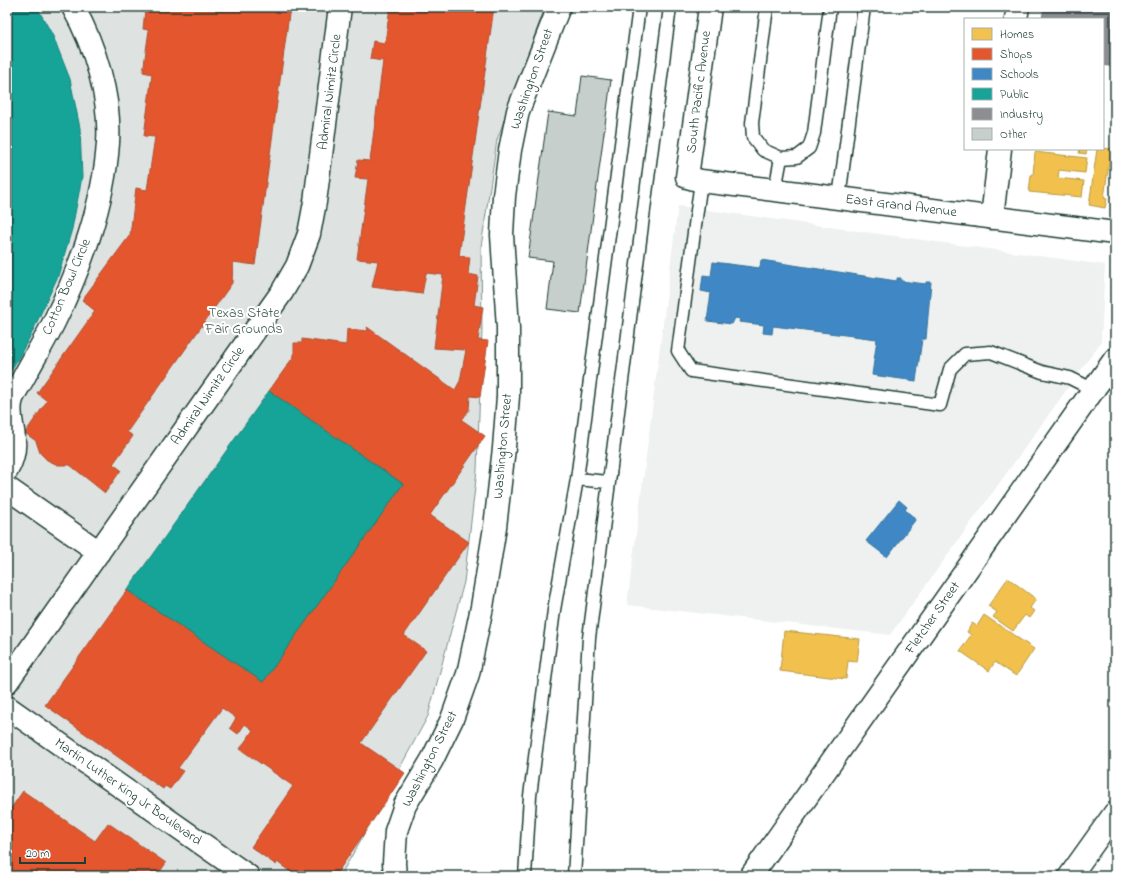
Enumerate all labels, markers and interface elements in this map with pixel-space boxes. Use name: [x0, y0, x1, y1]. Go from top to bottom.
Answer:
legend: [964, 18, 1104, 150]
street label: Washington Street: [505, 25, 560, 133]
text: Homes: [1000, 26, 1034, 44]
street label: South Pacific Avenue: [681, 29, 717, 154]
street label: Admiral Nimitz Circle: [312, 32, 348, 151]
text: Shops: [1000, 46, 1032, 64]
text: Schools: [1000, 66, 1039, 84]
text: Public: [1000, 86, 1029, 104]
text: Industry: [1000, 106, 1043, 125]
text: Other: [1000, 126, 1027, 144]
street label: East Grand Avenue: [844, 189, 959, 223]
street label: Cotton Bowl Circle: [37, 235, 97, 338]
park label: Texas State Fair Grounds: [204, 303, 283, 340]
street label: Admiral Nimitz Circle: [166, 342, 250, 450]
street label: Washington Street: [488, 392, 519, 500]
street label: Fletcher Street: [900, 577, 966, 660]
street label: Washington Street: [397, 707, 464, 811]
street label: Martin Luther King Jr Boulevard: [49, 733, 206, 852]
scale bar: [20, 839, 85, 865]
text: 20 m: [26, 845, 49, 863]

